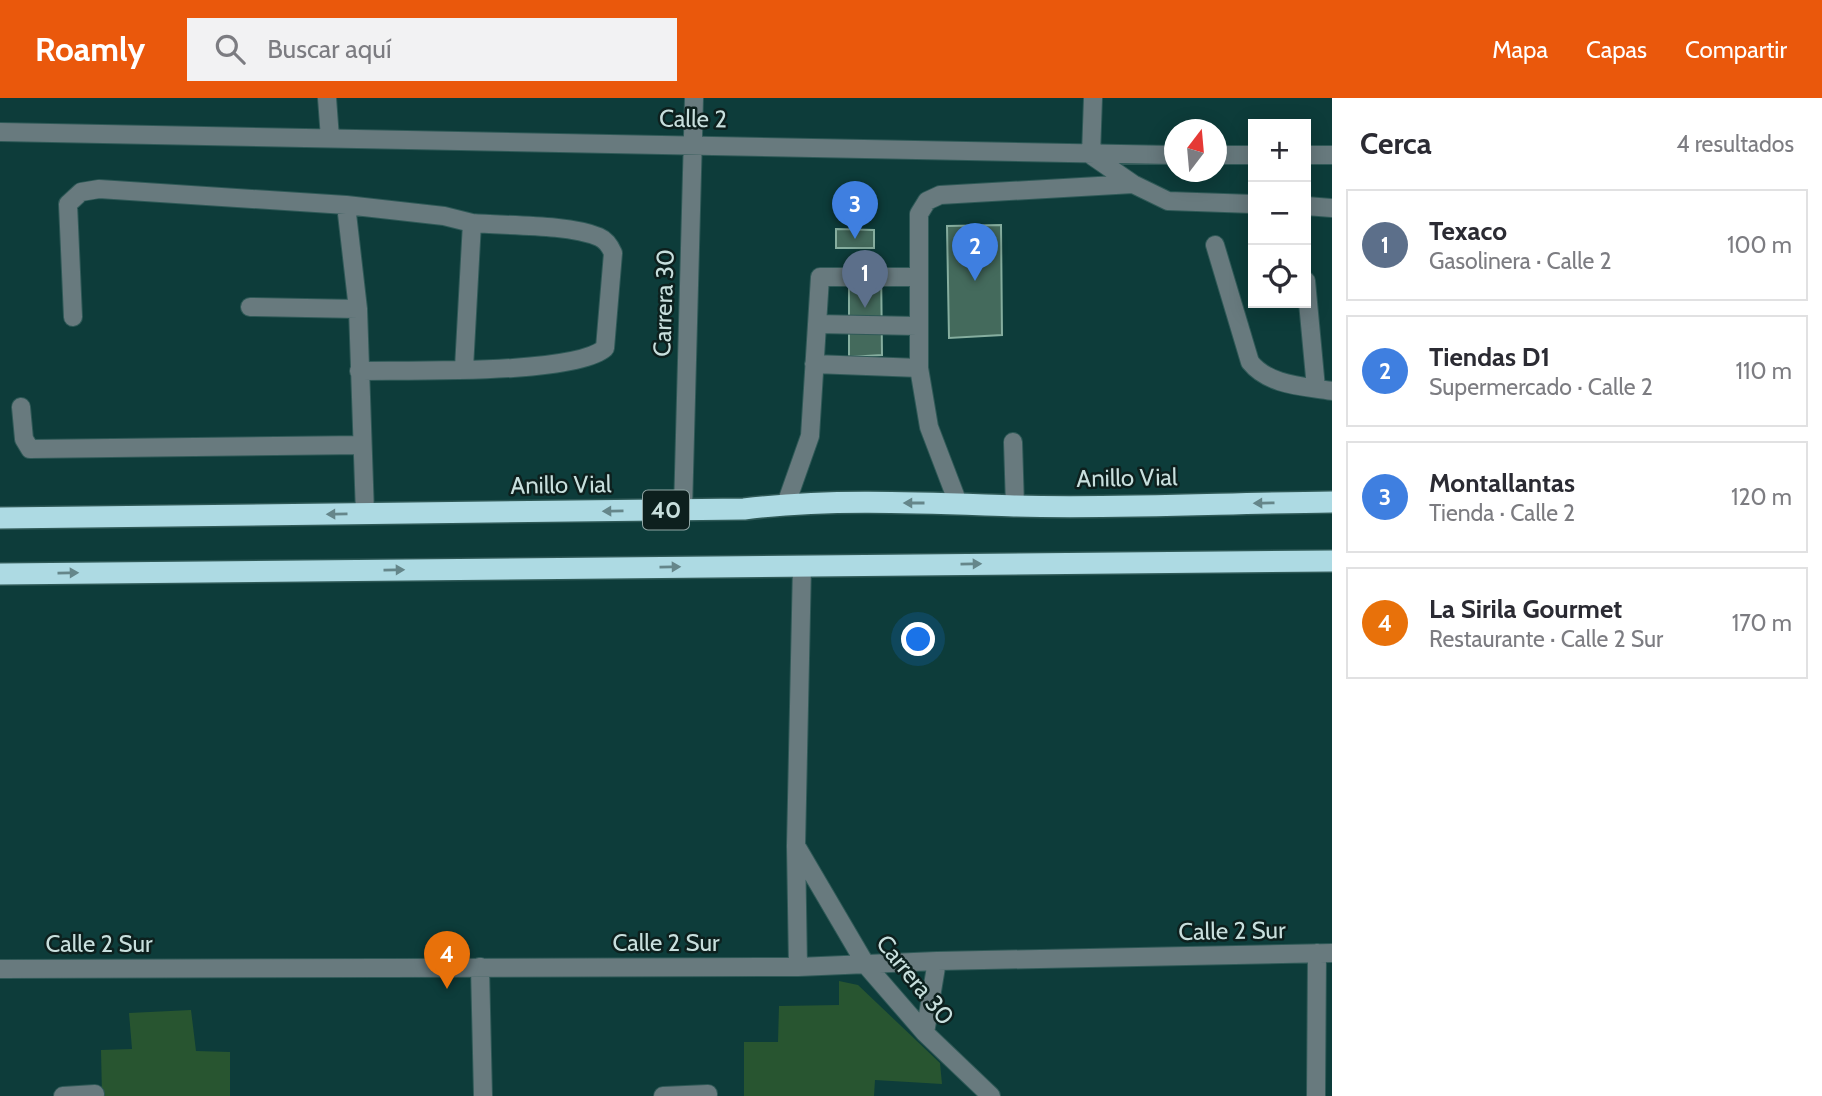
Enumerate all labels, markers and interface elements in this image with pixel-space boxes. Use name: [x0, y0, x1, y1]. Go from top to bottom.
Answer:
search box: [187, 18, 677, 81]
text: Roamly: [35, 29, 145, 69]
icon: search: [211, 30, 249, 68]
text: Buscar aquí: [267, 33, 391, 65]
text: Mapa: [1492, 35, 1548, 64]
text: Capas: [1586, 35, 1647, 64]
text: Compartir: [1685, 35, 1787, 64]
street label: Calle 2: [659, 103, 727, 134]
north arrow: [1164, 119, 1227, 182]
map controls: [1248, 119, 1311, 308]
button: +: [1248, 119, 1311, 182]
text: Cerca: [1360, 125, 1432, 162]
text: 4 resultados: [1676, 130, 1794, 158]
pin: 3: [832, 181, 878, 239]
button: −: [1248, 182, 1311, 245]
text: Texaco: [1429, 215, 1507, 247]
pin: 2: [952, 223, 998, 281]
text: 1: [1381, 231, 1389, 259]
text: 100 m: [1727, 231, 1792, 259]
button: locate: [1248, 245, 1311, 308]
text: Gasolinera · Calle 2: [1429, 247, 1612, 275]
street label: Carrera 30: [647, 249, 680, 357]
pin: 1: [842, 250, 888, 308]
text: Tiendas D1: [1429, 341, 1550, 373]
text: 2: [1379, 357, 1391, 385]
text: 110 m: [1736, 357, 1792, 385]
text: Supermercado · Calle 2: [1429, 373, 1653, 401]
street label: Anillo Vial: [1076, 462, 1178, 493]
text: Montallantas: [1429, 467, 1575, 499]
street label: Anillo Vial: [510, 469, 612, 500]
text: 3: [1379, 483, 1391, 511]
text: 120 m: [1731, 483, 1792, 511]
road number: 40: [643, 490, 689, 530]
one-way arrow: [903, 497, 925, 509]
one-way arrow: [1253, 497, 1275, 509]
text: Tienda · Calle 2: [1429, 499, 1575, 527]
one-way arrow: [602, 505, 624, 517]
one-way arrow: [326, 508, 348, 520]
one-way arrow: [960, 559, 982, 570]
one-way arrow: [659, 561, 681, 573]
one-way arrow: [383, 564, 405, 576]
one-way arrow: [57, 567, 79, 579]
text: La Sirila Gourmet: [1429, 593, 1622, 625]
text: 4: [1378, 609, 1392, 637]
text: 170 m: [1732, 609, 1792, 637]
your location: [901, 622, 935, 656]
text: Restaurante · Calle 2 Sur: [1429, 625, 1663, 653]
street label: Calle 2 Sur: [1178, 915, 1286, 946]
street label: Calle 2 Sur: [612, 928, 720, 957]
street label: Calle 2 Sur: [45, 929, 153, 958]
street label: Carrera 30: [870, 929, 960, 1031]
pin: 4: [424, 931, 470, 989]

